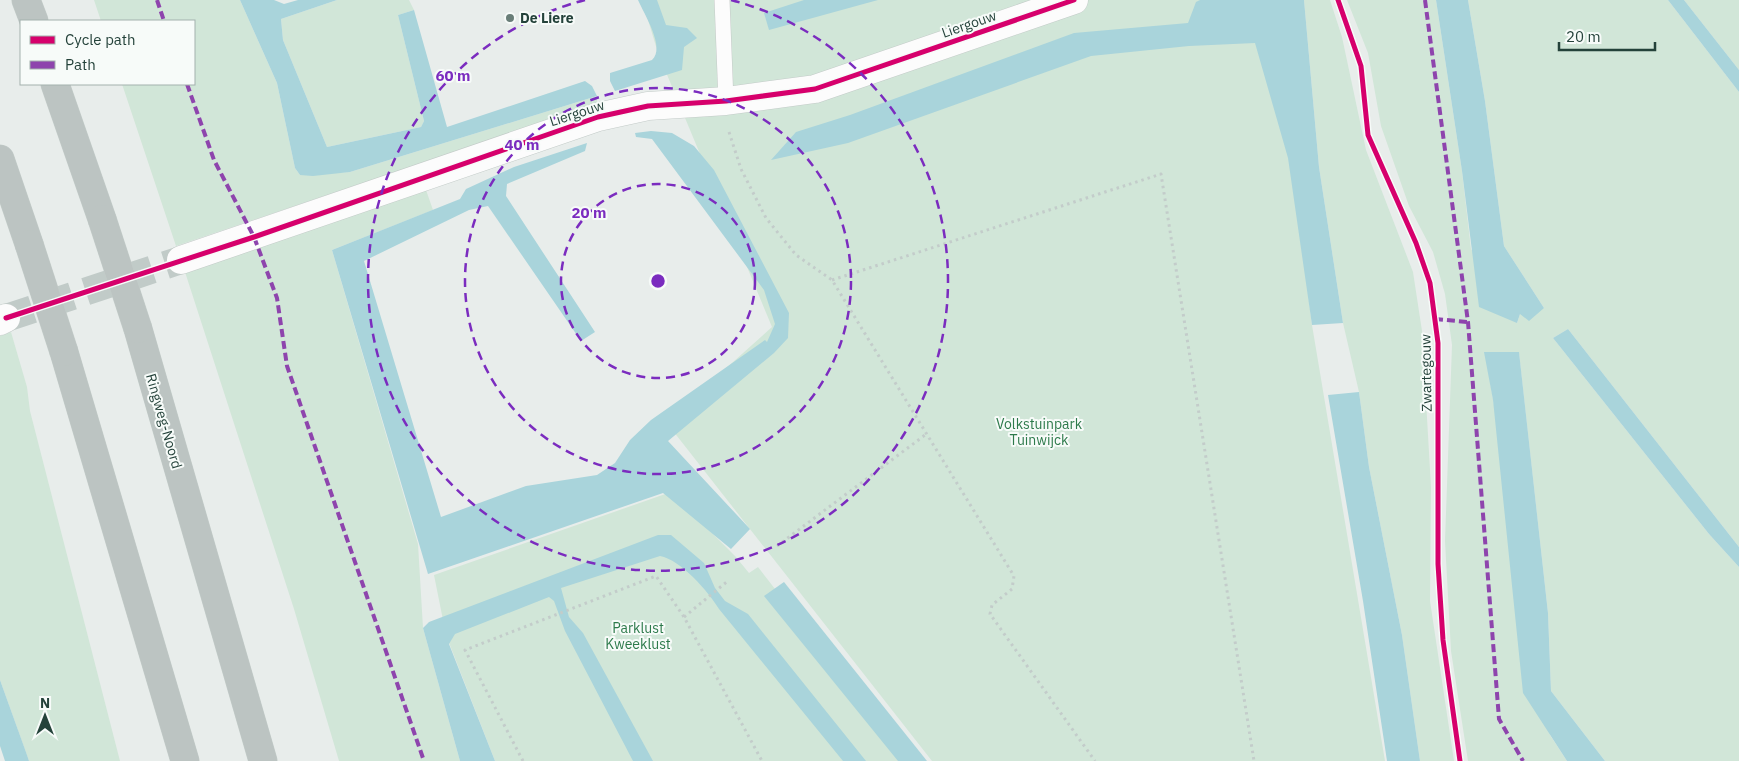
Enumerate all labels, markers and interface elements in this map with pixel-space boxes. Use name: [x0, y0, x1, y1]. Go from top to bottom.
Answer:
street label: Liergouw: [939, 6, 999, 42]
place label: De Liere: [520, 9, 574, 27]
marker: De Liere: [504, 12, 516, 24]
legend: [20, 20, 195, 85]
scale bar: [1559, 20, 1655, 52]
text: 20 m: [1566, 27, 1601, 46]
text: Cycle path: [65, 30, 136, 49]
text: Path: [65, 55, 96, 74]
text: 60 m: [436, 66, 470, 85]
street label: Liergouw: [547, 96, 607, 130]
text: 40 m: [505, 135, 539, 154]
text: 20 m: [572, 203, 606, 222]
centre of rings: [649, 272, 667, 290]
street label: Zwartegouw: [1416, 334, 1436, 412]
street label: Ringweg-Noord: [142, 371, 186, 471]
park label: Volkstuinpark Tuinwijck: [996, 415, 1083, 449]
park label: Parklust Kweeklust: [605, 619, 671, 653]
north arrow: [20, 691, 70, 741]
text: N: [40, 694, 50, 712]

